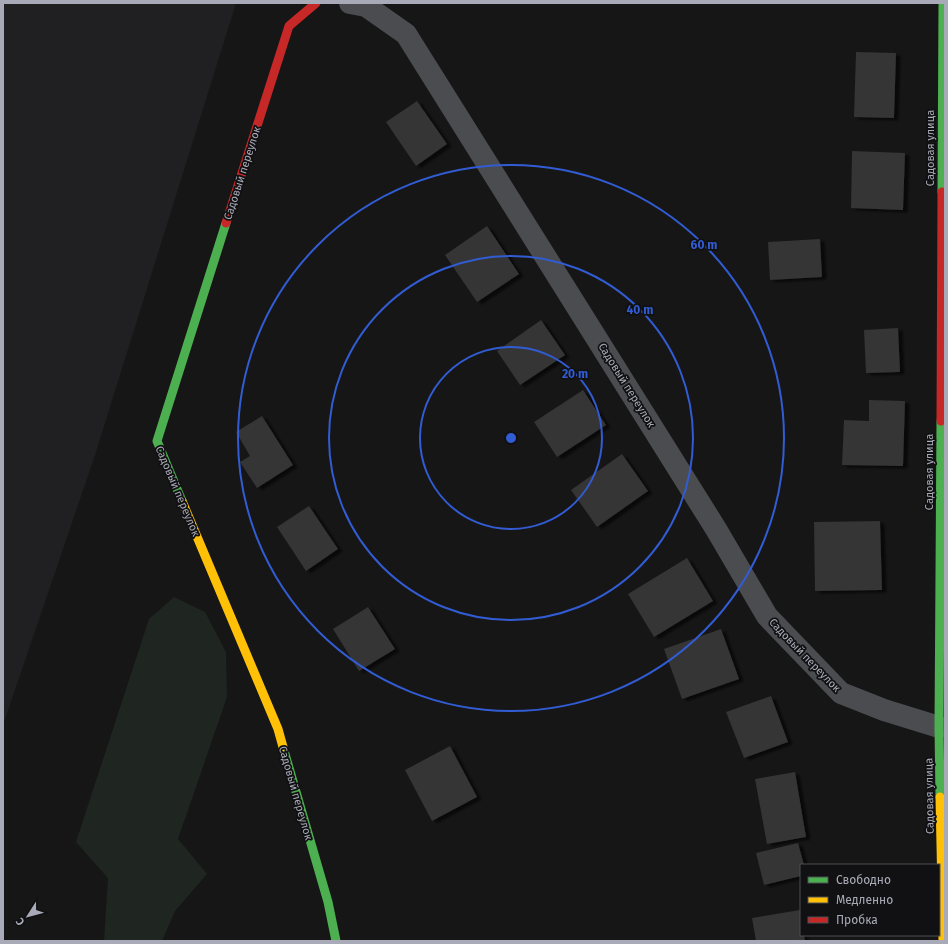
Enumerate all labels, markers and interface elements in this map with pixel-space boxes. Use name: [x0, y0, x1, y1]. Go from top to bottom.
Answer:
street label: Садовая улица: [924, 110, 937, 186]
street label: Садовый переулок: [221, 125, 264, 221]
text: 60 m: [691, 238, 717, 252]
text: 40 m: [627, 303, 653, 317]
street label: Садовый переулок: [595, 341, 658, 430]
text: 20 m: [562, 367, 588, 381]
centre of rings: [504, 431, 518, 445]
street label: Садовая улица: [923, 434, 936, 510]
street label: Садовый переулок: [153, 444, 203, 539]
street label: Садовый переулок: [766, 616, 843, 695]
street label: Садовый переулок: [276, 745, 315, 842]
street label: Садовая улица: [922, 758, 937, 834]
legend: [800, 864, 940, 936]
text: Свободно: [836, 873, 891, 887]
text: Медленно: [836, 893, 893, 907]
north arrow: [8, 896, 48, 936]
text: Пробка: [836, 913, 878, 927]
text: С: [13, 915, 27, 928]

